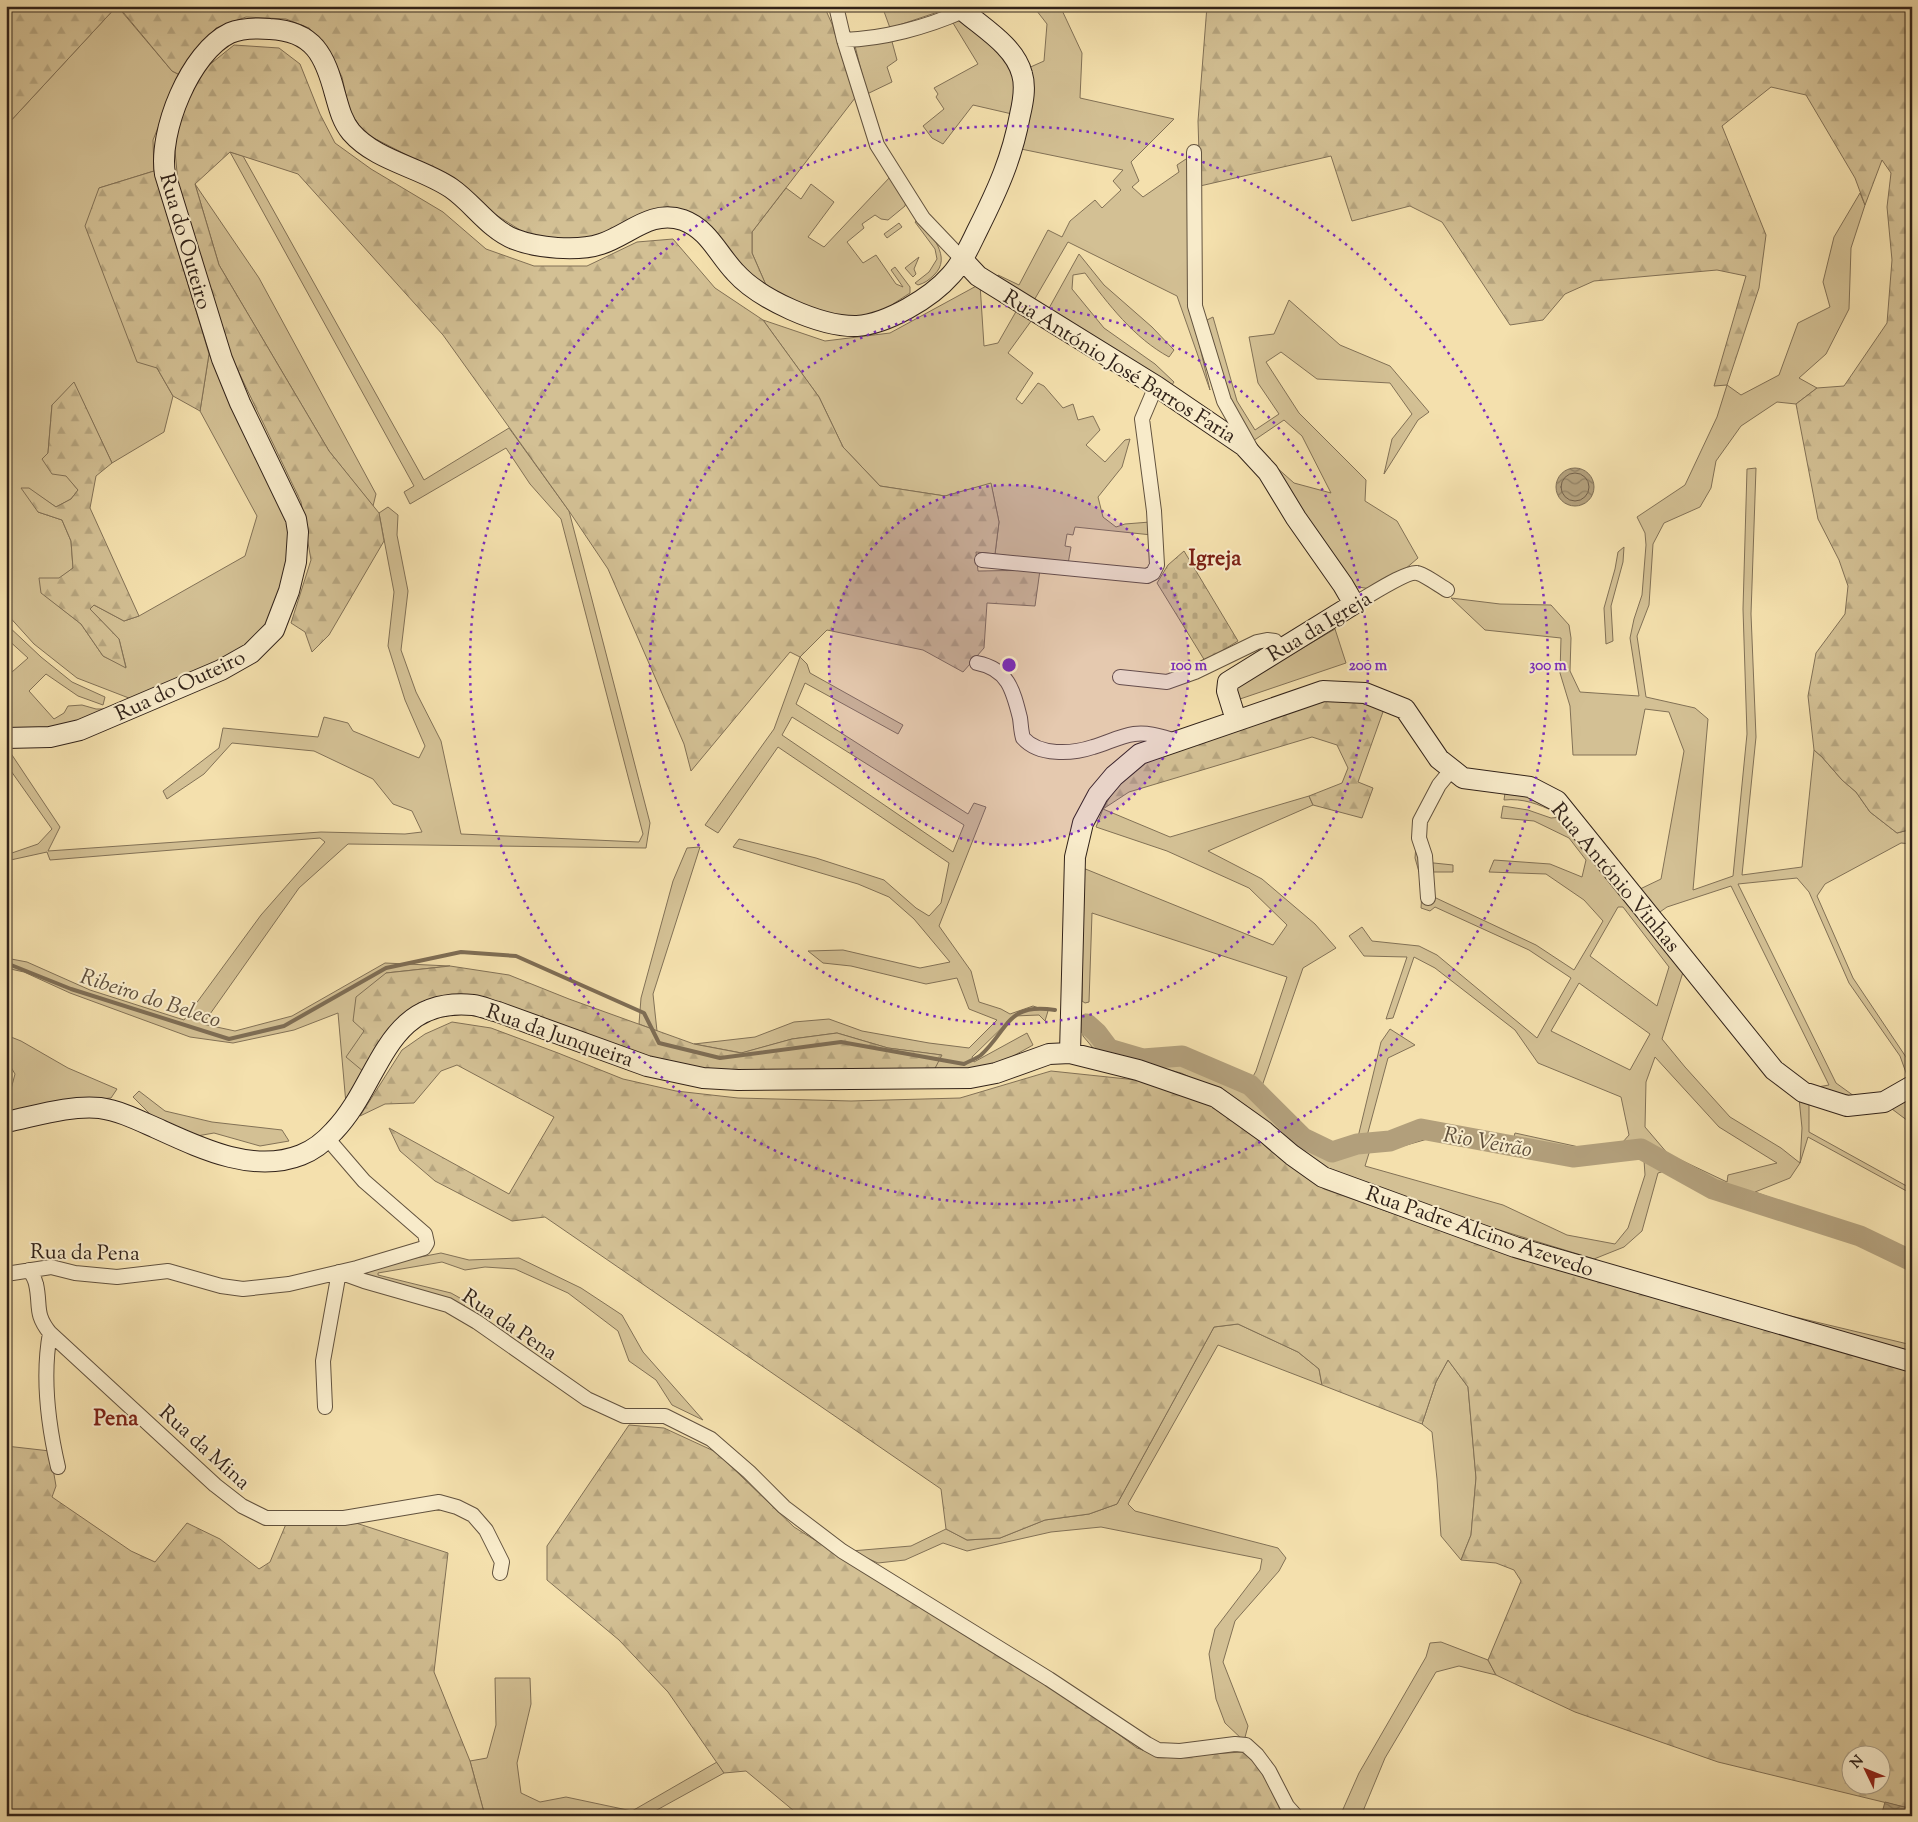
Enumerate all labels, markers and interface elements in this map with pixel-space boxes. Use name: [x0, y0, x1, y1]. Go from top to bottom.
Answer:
street label: Rua do Outeiro: [150, 170, 218, 313]
street label: Rua António José Barros Faria: [997, 283, 1242, 452]
district label: Igreja: [1189, 544, 1242, 576]
street label: Rua da Igreja: [1262, 585, 1378, 671]
street label: Rua do Outeiro: [111, 644, 251, 730]
centre of rings: [1000, 656, 1018, 674]
text: 100 m: [1171, 656, 1208, 677]
text: 200 m: [1349, 656, 1388, 677]
text: 300 m: [1529, 656, 1567, 677]
street label: Rua António Vinhas: [1543, 797, 1686, 960]
water label: Ribeiro do Beleco: [76, 962, 225, 1038]
street label: Rua da Junqueira: [482, 998, 637, 1076]
water label: Rio Veirão: [1441, 1120, 1535, 1168]
street label: Rua Padre Alcino Azevedo: [1361, 1180, 1597, 1286]
street label: Rua da Pena: [30, 1238, 140, 1270]
street label: Rua da Pena: [455, 1283, 563, 1369]
street label: Rua da Mina: [151, 1399, 256, 1498]
district label: Pena: [94, 1404, 139, 1436]
north arrow: [1840, 1744, 1890, 1794]
text: N: [1847, 1752, 1869, 1773]

